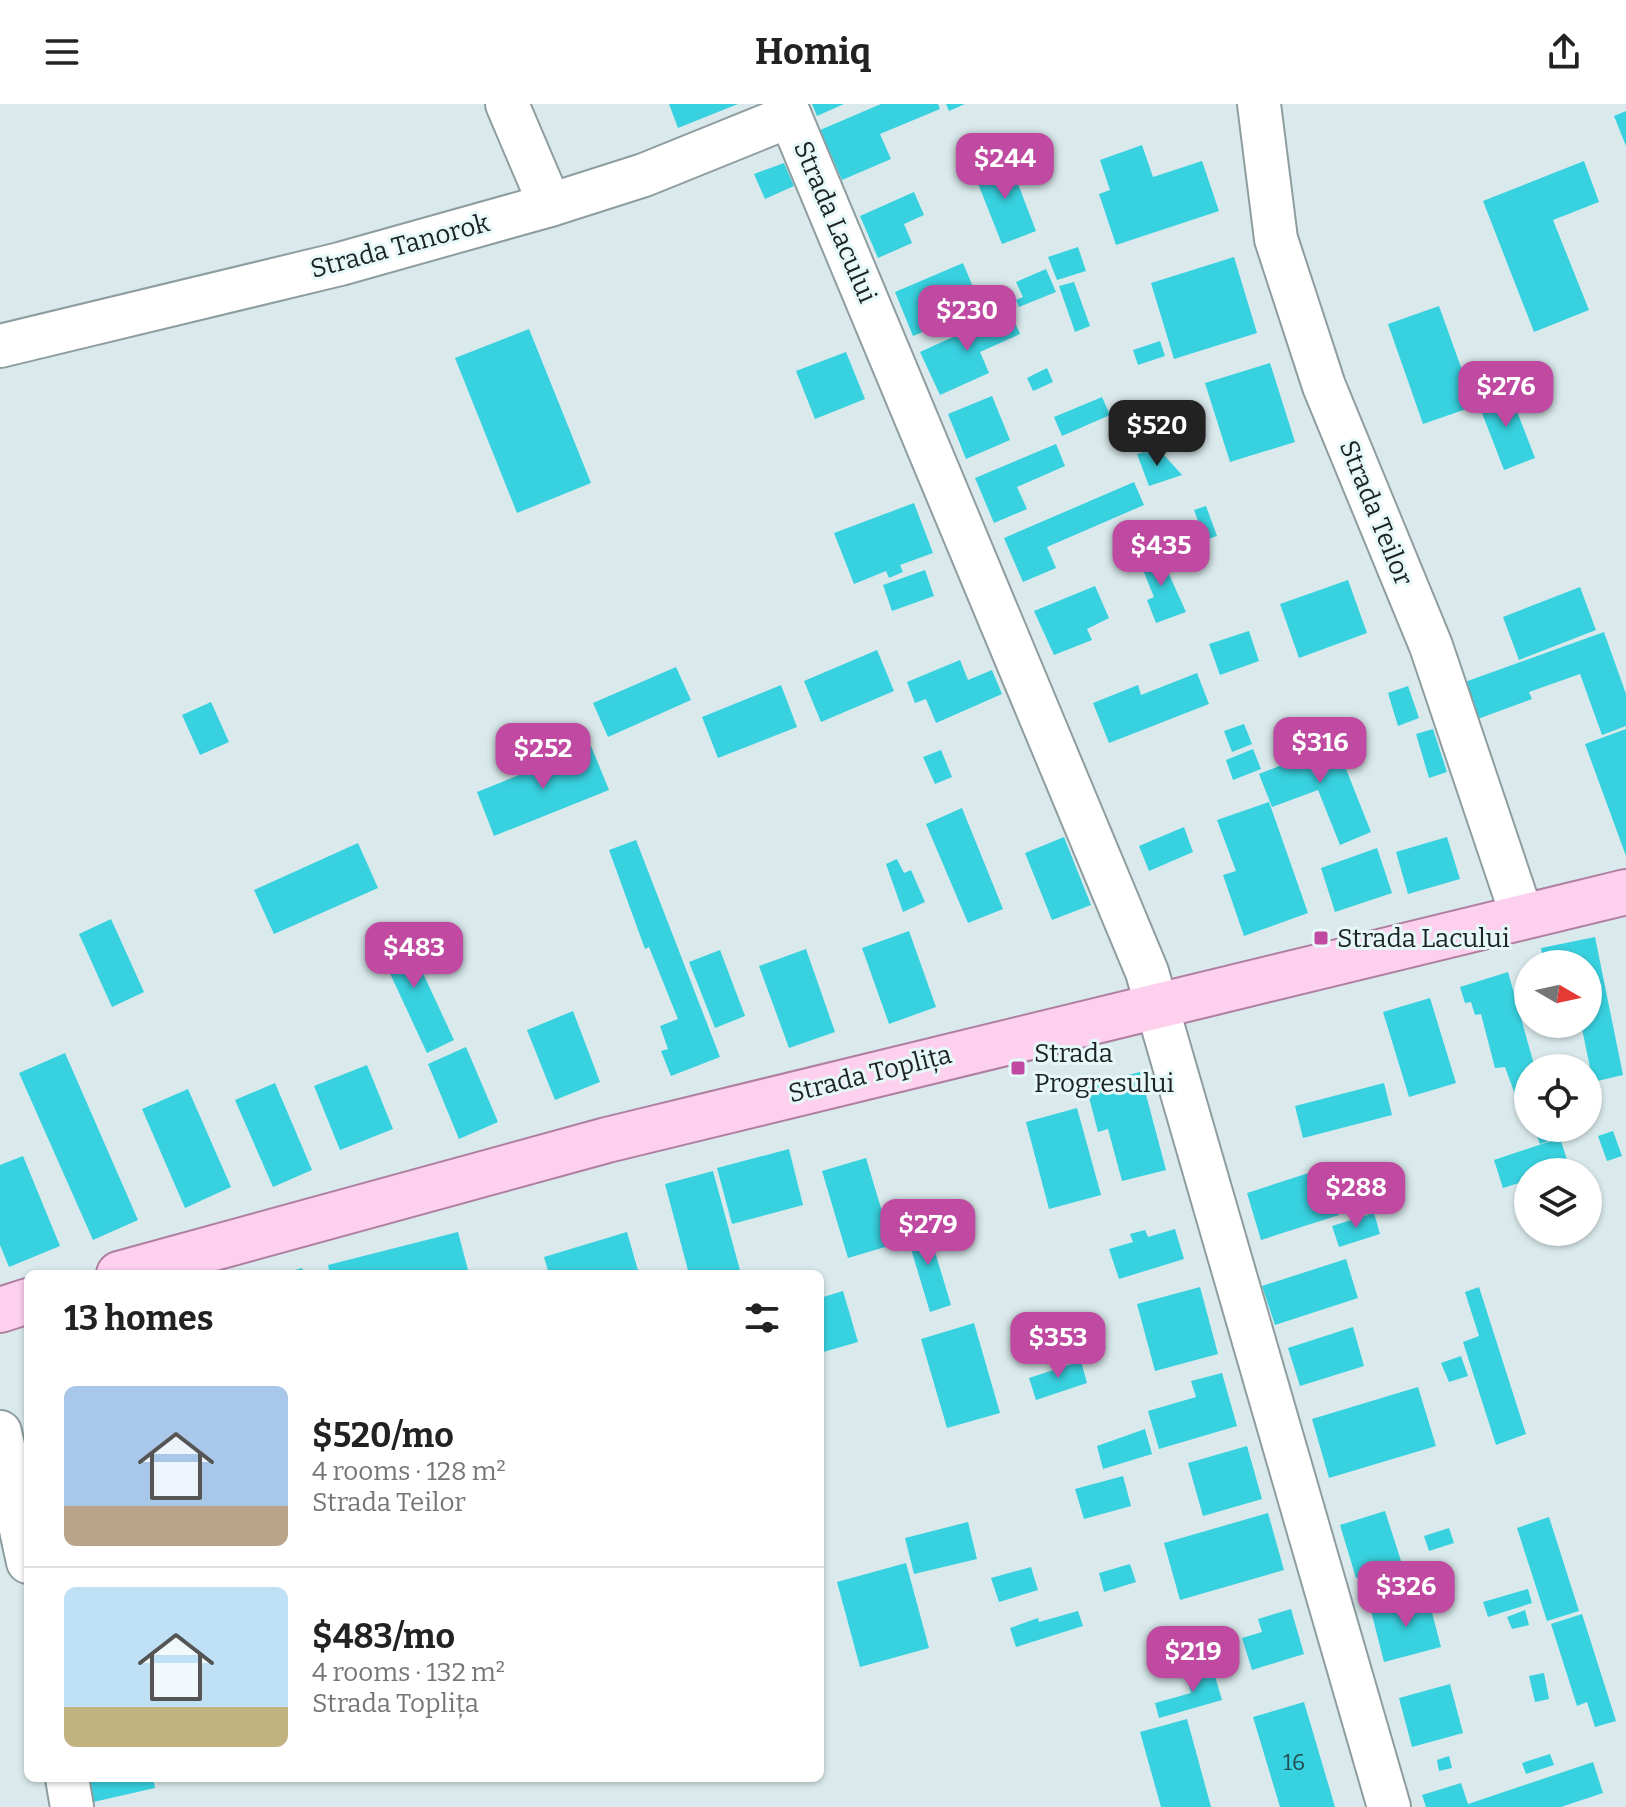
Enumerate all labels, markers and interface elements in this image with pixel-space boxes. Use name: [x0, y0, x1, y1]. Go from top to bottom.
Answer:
icon: menu: [40, 30, 84, 74]
text: Homiq: [755, 30, 871, 74]
icon: share: [1542, 30, 1586, 74]
pin: $244: [958, 133, 1052, 201]
street label: Strada Lacului: [787, 136, 883, 308]
text: $244: [974, 143, 1036, 174]
street label: Strada Tanorok: [307, 207, 493, 285]
pin: $230: [920, 285, 1014, 353]
text: $230: [936, 295, 998, 326]
pin: $276: [1459, 361, 1553, 429]
text: $276: [1476, 371, 1536, 402]
pin: $520: [1110, 400, 1204, 468]
text: $520: [1127, 410, 1187, 441]
street label: Strada Teilor: [1333, 436, 1419, 591]
pin: $435: [1114, 520, 1208, 588]
text: $435: [1131, 530, 1191, 561]
pin: $316: [1273, 717, 1367, 785]
pin: $252: [496, 723, 590, 791]
text: $316: [1291, 727, 1349, 758]
text: $252: [514, 733, 572, 764]
pin: $483: [367, 922, 461, 990]
place label: Strada Lacului: [1337, 923, 1510, 954]
marker: Strada Lacului: [1312, 929, 1330, 947]
text: $483: [383, 932, 445, 963]
north arrow: [1514, 950, 1602, 1038]
map controls: [1514, 950, 1602, 1246]
place label: Strada Progresului: [1034, 1038, 1175, 1099]
street label: Strada Toplița: [785, 1039, 955, 1109]
button: locate: [1514, 1054, 1602, 1142]
marker: Strada Progresului: [1009, 1059, 1027, 1077]
button: layers: [1514, 1158, 1602, 1246]
pin: $288: [1309, 1162, 1403, 1230]
text: $288: [1325, 1172, 1387, 1203]
pin: $279: [881, 1199, 975, 1267]
text: $279: [898, 1209, 958, 1240]
icon: filters: [740, 1296, 784, 1340]
text: 13 homes: [64, 1298, 213, 1339]
pin: $353: [1011, 1312, 1105, 1380]
text: $353: [1028, 1322, 1088, 1353]
text: $520/mo: [312, 1415, 454, 1456]
icon: home: [128, 1418, 224, 1514]
text: 4 rooms · 128 m²: [312, 1456, 506, 1487]
text: Strada Teilor: [312, 1487, 466, 1518]
pin: $326: [1359, 1561, 1453, 1629]
text: $326: [1376, 1571, 1436, 1602]
text: $483/mo: [312, 1616, 455, 1657]
icon: home: [128, 1619, 224, 1715]
pin: $219: [1146, 1626, 1240, 1694]
text: $219: [1164, 1636, 1222, 1667]
text: 4 rooms · 132 m²: [312, 1657, 505, 1688]
text: Strada Toplița: [312, 1688, 479, 1719]
house number: 16: [1283, 1749, 1305, 1776]

